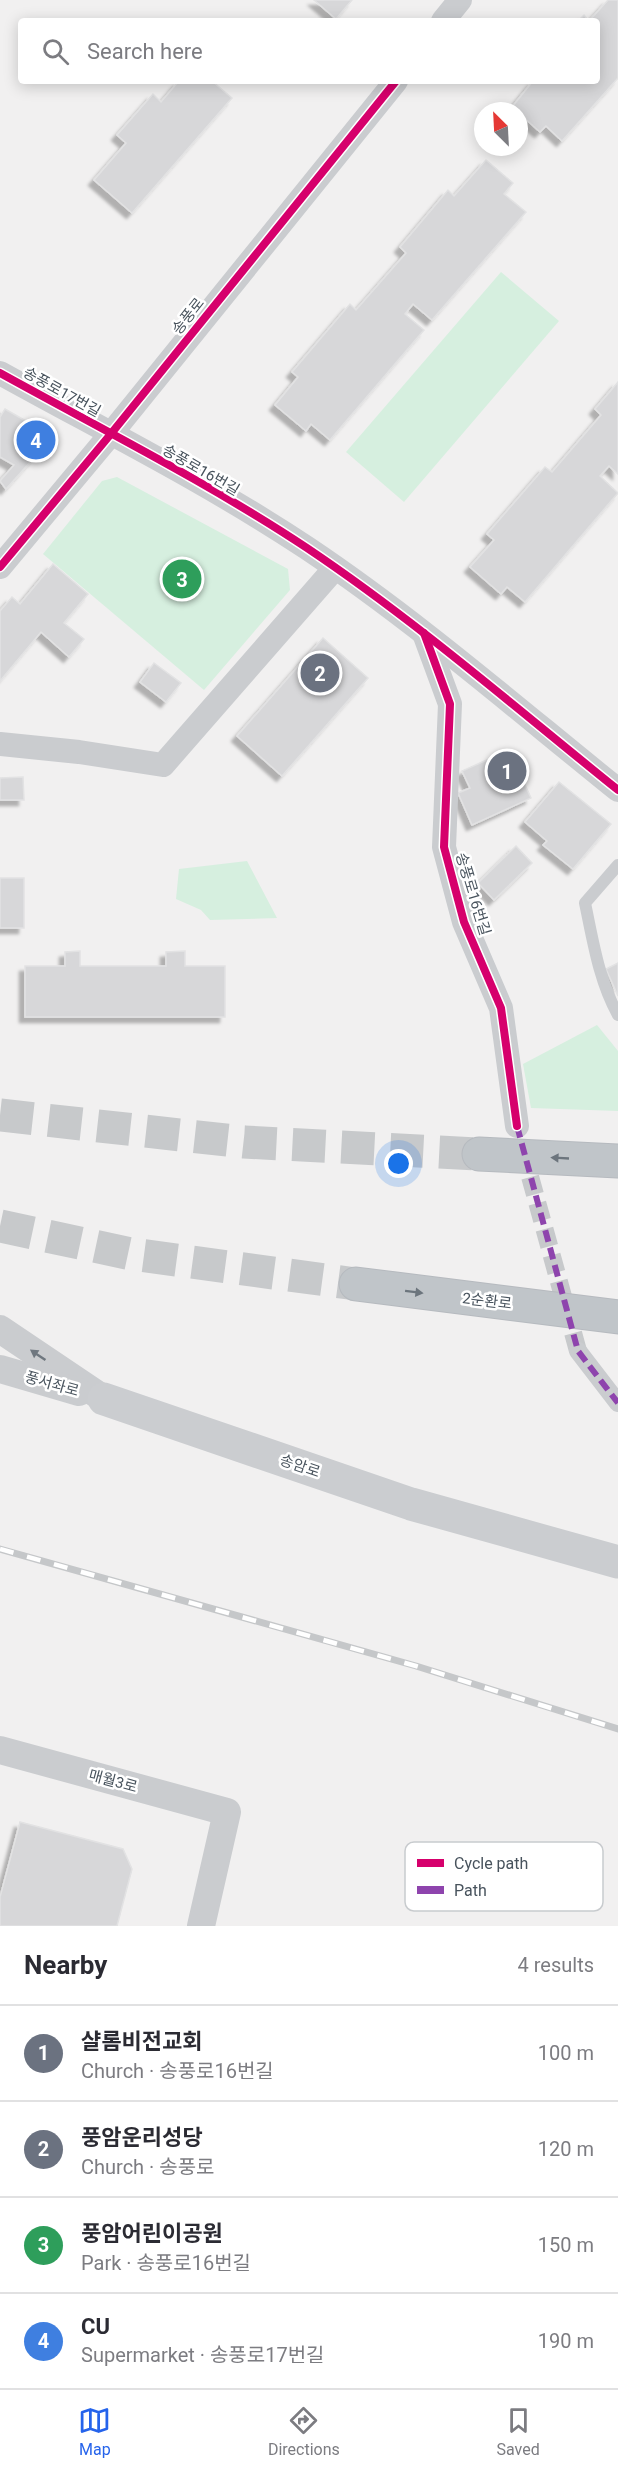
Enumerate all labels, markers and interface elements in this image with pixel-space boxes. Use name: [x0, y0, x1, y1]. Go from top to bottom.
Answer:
search box: [18, 18, 600, 84]
icon: search: [39, 35, 72, 68]
text: Search here: [87, 39, 203, 64]
north arrow: [474, 102, 528, 156]
street label: 송풍로: [168, 294, 208, 338]
street label: 송풍로17번길: [20, 363, 104, 421]
pin: 4: [16, 418, 56, 462]
street label: 송풍로16번길: [159, 441, 243, 499]
pin: 3: [162, 556, 201, 602]
pin: 2: [300, 650, 340, 696]
pin: 1: [488, 748, 526, 794]
street label: 송풍로16번길: [452, 850, 494, 938]
your location: [384, 1149, 413, 1178]
one-way arrow: [550, 1154, 569, 1163]
one-way arrow: [404, 1287, 423, 1296]
street label: 2순환로: [461, 1289, 513, 1313]
one-way arrow: [31, 1349, 47, 1361]
street label: 풍서좌로: [23, 1368, 81, 1400]
street label: 송암로: [277, 1451, 323, 1481]
street label: 매월3로: [87, 1766, 139, 1796]
legend: [405, 1842, 603, 1911]
text: Cycle path: [454, 1854, 528, 1873]
text: Path: [454, 1881, 487, 1900]
text: Nearby: [24, 1950, 107, 1980]
text: 4 results: [518, 1953, 594, 1977]
text: 샬롬비전교회: [81, 2029, 202, 2054]
text: 1: [38, 2041, 49, 2065]
text: 100 m: [538, 2041, 594, 2065]
text: Church · 송풍로16번길: [81, 2059, 274, 2083]
text: 풍암운리성당: [81, 2125, 202, 2150]
text: 2: [38, 2137, 49, 2161]
text: 120 m: [538, 2137, 594, 2161]
text: Church · 송풍로: [81, 2155, 214, 2179]
text: 풍암어린이공원: [81, 2221, 223, 2246]
text: 3: [38, 2233, 49, 2257]
text: 150 m: [538, 2233, 594, 2257]
text: Park · 송풍로16번길: [81, 2251, 251, 2275]
text: CU: [81, 2314, 110, 2339]
text: 4: [38, 2329, 49, 2353]
text: 190 m: [538, 2329, 594, 2353]
text: Supermarket · 송풍로17번길: [81, 2343, 324, 2367]
tab: Map: [78, 2404, 111, 2459]
tab: Directions: [268, 2404, 340, 2459]
tab: Saved: [496, 2404, 540, 2459]

